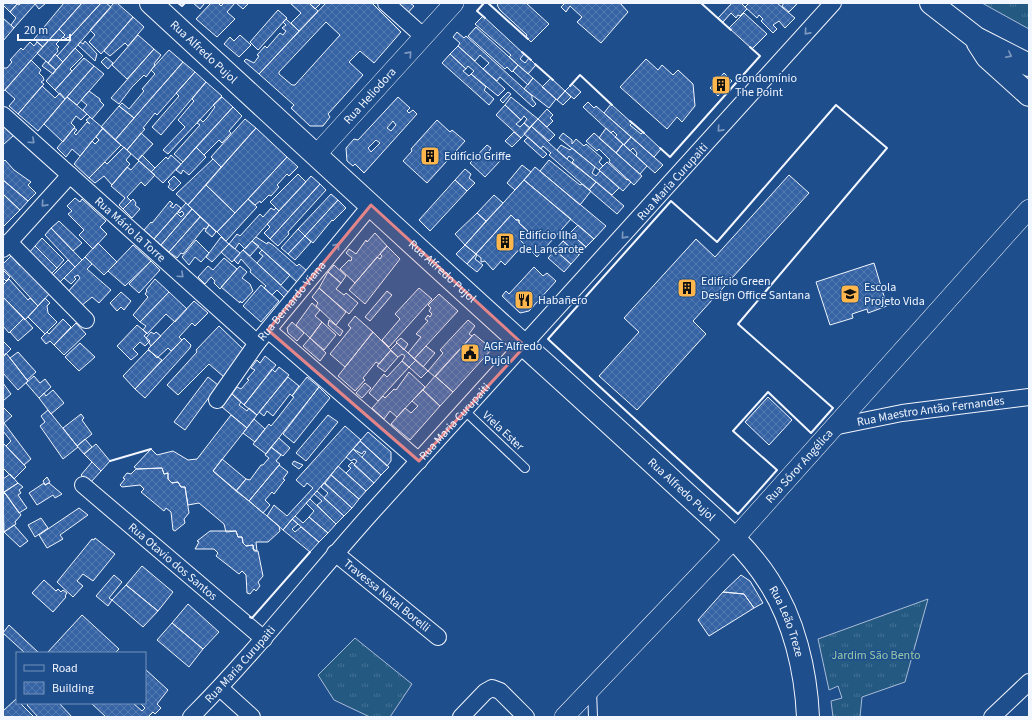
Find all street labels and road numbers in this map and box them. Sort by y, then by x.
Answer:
street label: Rua Alfredo Pujol [166,16,241,87]
street label: Rua Heliodora [340,64,400,128]
street label: Rua Maria Curupaiti [633,139,712,224]
street label: Rua Mário la Torre [91,193,170,266]
street label: Rua Alfredo Pujol [405,236,480,307]
street label: Rua Bernardo Viana [254,257,330,345]
street label: Rua Maria Curupaiti [415,379,494,464]
street label: Rua Maestro Antão Fernandes [855,392,1005,430]
street label: Viela Ester [478,407,528,455]
street label: Rua Sóror Angélica [761,425,837,507]
street label: Rua Alfredo Pujol [644,454,719,525]
street label: Rua Otavio dos Santos [125,519,221,604]
street label: Travessa Natal Borelli [340,555,434,636]
street label: Rua Leão Treze [765,582,808,659]
street label: Rua Maria Curupaiti [201,622,279,707]

